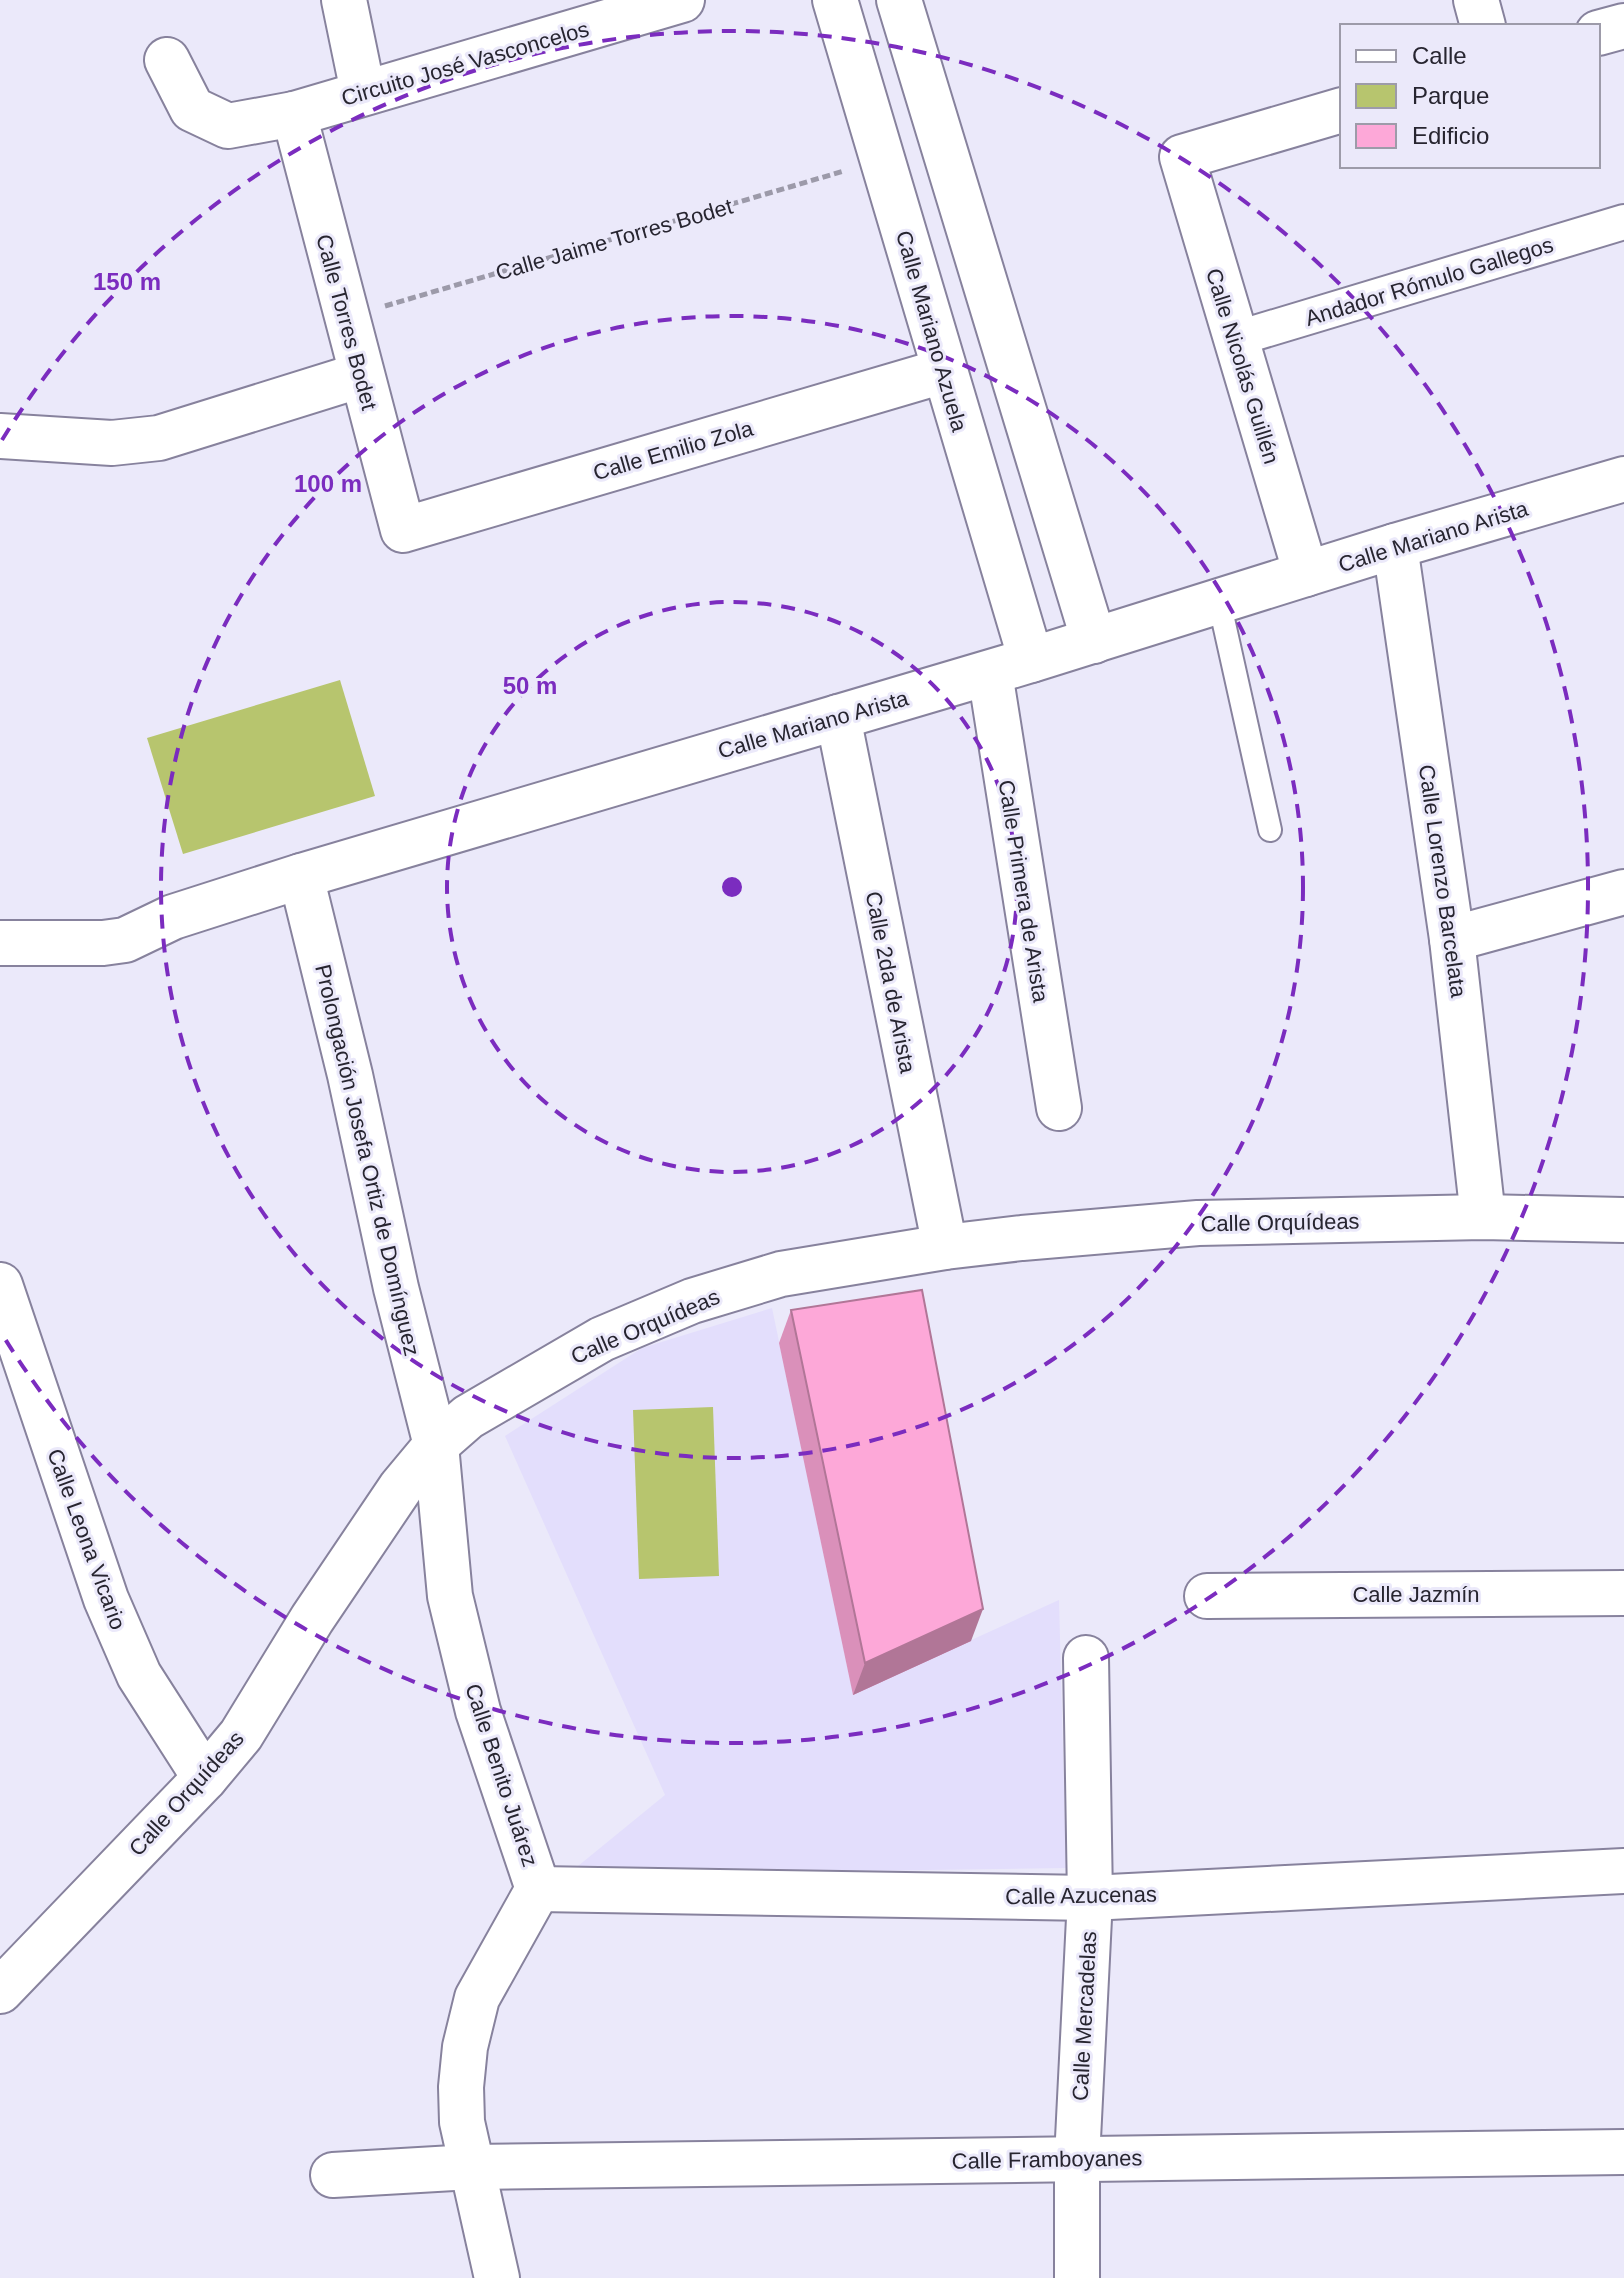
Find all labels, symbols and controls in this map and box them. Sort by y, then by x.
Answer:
street label: Circuito José Vasconcelos [338,16,592,111]
legend [1340,24,1600,168]
text: Calle [1412,42,1467,69]
text: Parque [1412,82,1489,109]
text: Edificio [1412,122,1489,149]
street label: Calle Jaime Torres Bodet [493,194,736,285]
street label: Calle Mariano Azuela [891,228,972,435]
street label: Calle Torres Bodet [311,232,382,413]
street label: Andador Rómulo Gallegos [1302,232,1556,331]
street label: Calle Nicolás Guillén [1201,265,1284,467]
text: 150 m [93,268,161,295]
street label: Calle Emilio Zola [590,416,757,485]
text: 100 m [294,470,362,497]
street label: Calle Mariano Arista [1335,496,1532,577]
text: 50 m [503,672,557,699]
street label: Calle Mariano Arista [715,685,912,764]
street label: Calle Lorenzo Barcelata [1414,763,1471,1000]
street label: Calle Primera de Arista [994,778,1054,1005]
centre of rings [718,873,746,901]
street label: Calle 2da de Arista [861,889,921,1076]
street label: Prolongación Josefa Ortiz de Domínguez [310,962,425,1358]
street label: Calle Orquídeas [1200,1209,1360,1236]
street label: Calle Orquídeas [567,1284,723,1369]
street label: Calle Leona Vicario [42,1445,131,1633]
street label: Calle Jazmín [1352,1582,1480,1607]
street label: Calle Benito Juárez [460,1681,543,1870]
street label: Calle Orquídeas [124,1726,249,1861]
street label: Calle Azucenas [1005,1882,1157,1909]
street label: Calle Mercadelas [1068,1931,1101,2102]
street label: Calle Framboyanes [951,2145,1143,2174]

